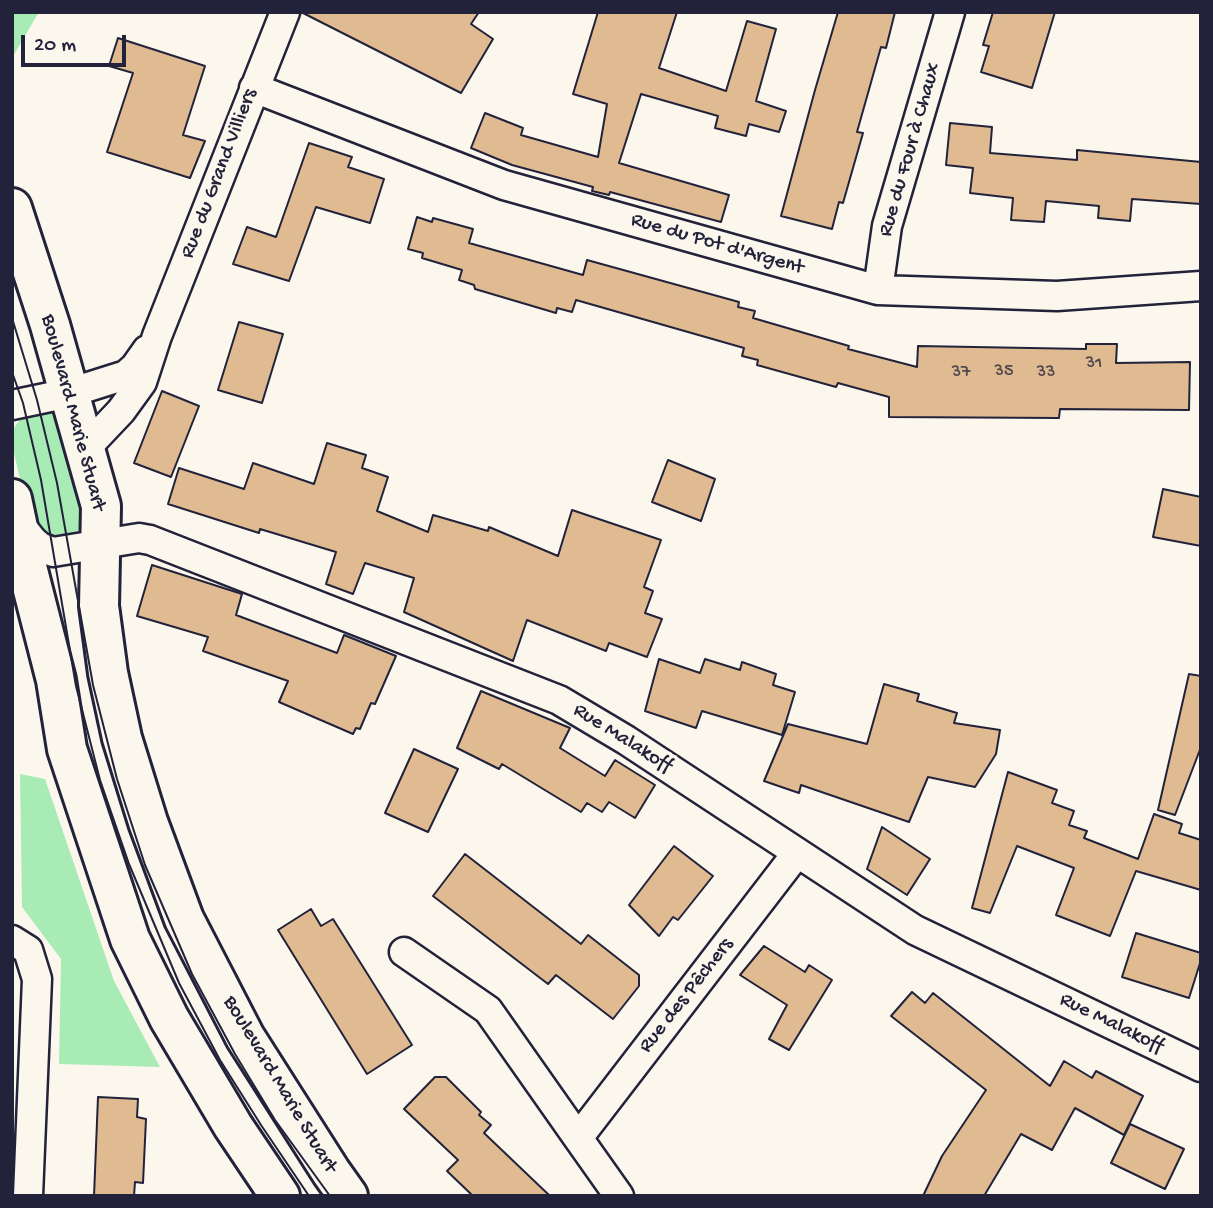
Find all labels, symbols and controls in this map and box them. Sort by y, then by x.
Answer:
scale bar [24,21,130,65]
text: 20 m [34,34,76,59]
street label: Rue du Four à Chaux [874,60,948,240]
street label: Rue du Grand Villiers [176,86,264,262]
street label: Rue du Pot d'Argent [628,208,806,282]
street label: Boulevard Marie Stuart [34,312,110,514]
house number: 31 [1086,353,1102,375]
house number: 35 [995,361,1013,383]
house number: 37 [952,362,970,384]
house number: 33 [1037,362,1055,384]
street label: Rue Malakoff [568,699,676,779]
street label: Rue des Pêchers [634,933,740,1059]
street label: Rue Malakoff [1055,988,1167,1060]
street label: Boulevard Marie Stuart [216,992,342,1178]

